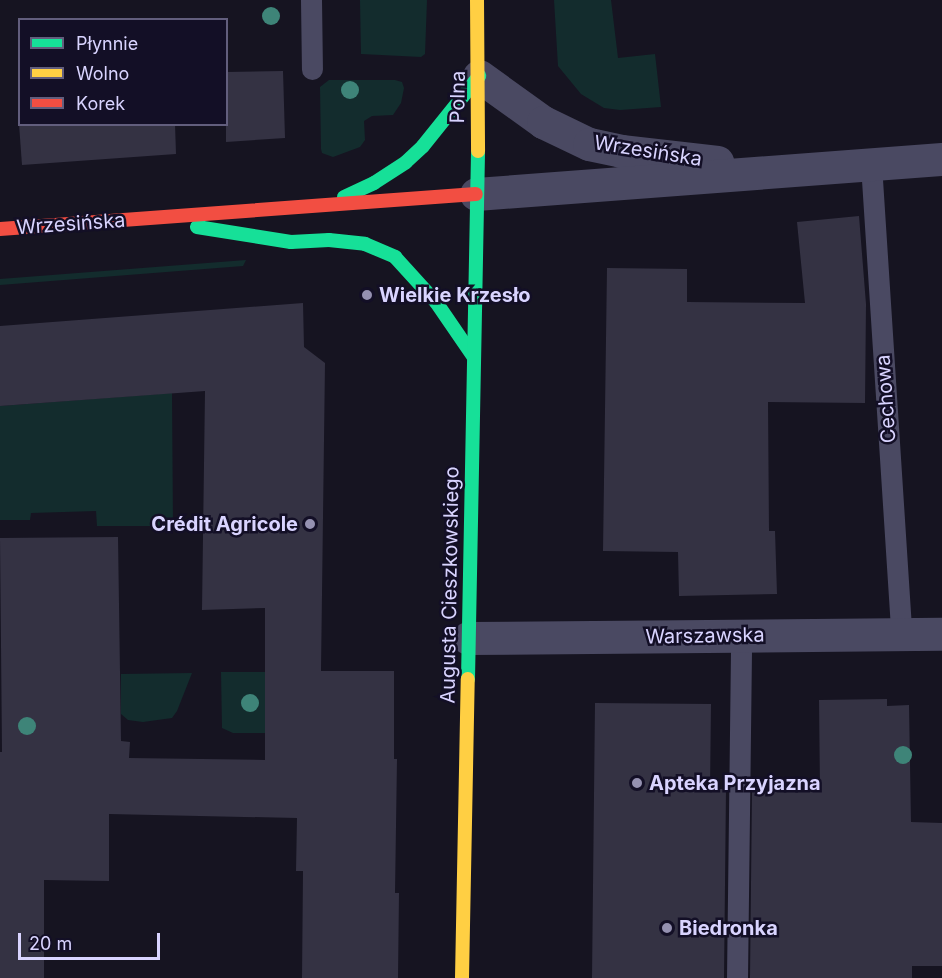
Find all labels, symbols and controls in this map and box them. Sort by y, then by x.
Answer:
legend [18,18,228,126]
text: Płynnie [76,33,138,54]
text: Wolno [76,63,129,84]
street label: Polna [446,71,470,123]
text: Korek [76,93,125,114]
street label: Wrzesińska [592,131,704,171]
street label: Wrzesińska [16,208,126,240]
place label: Wielkie Krzesło [379,283,531,307]
marker: Wielkie Krzesło [360,288,374,302]
street label: Cechowa [871,354,901,444]
street label: Augusta Cieszkowskiego [436,466,464,704]
place label: Crédit Agricole [151,512,298,536]
marker: Crédit Agricole [303,517,317,531]
street label: Warszawska [645,623,765,649]
place label: Apteka Przyjazna [649,771,821,795]
marker: Apteka Przyjazna [630,776,644,790]
place label: Biedronka [679,916,778,940]
scale bar [21,921,164,959]
marker: Biedronka [660,921,674,935]
text: 20 m [29,933,72,954]

